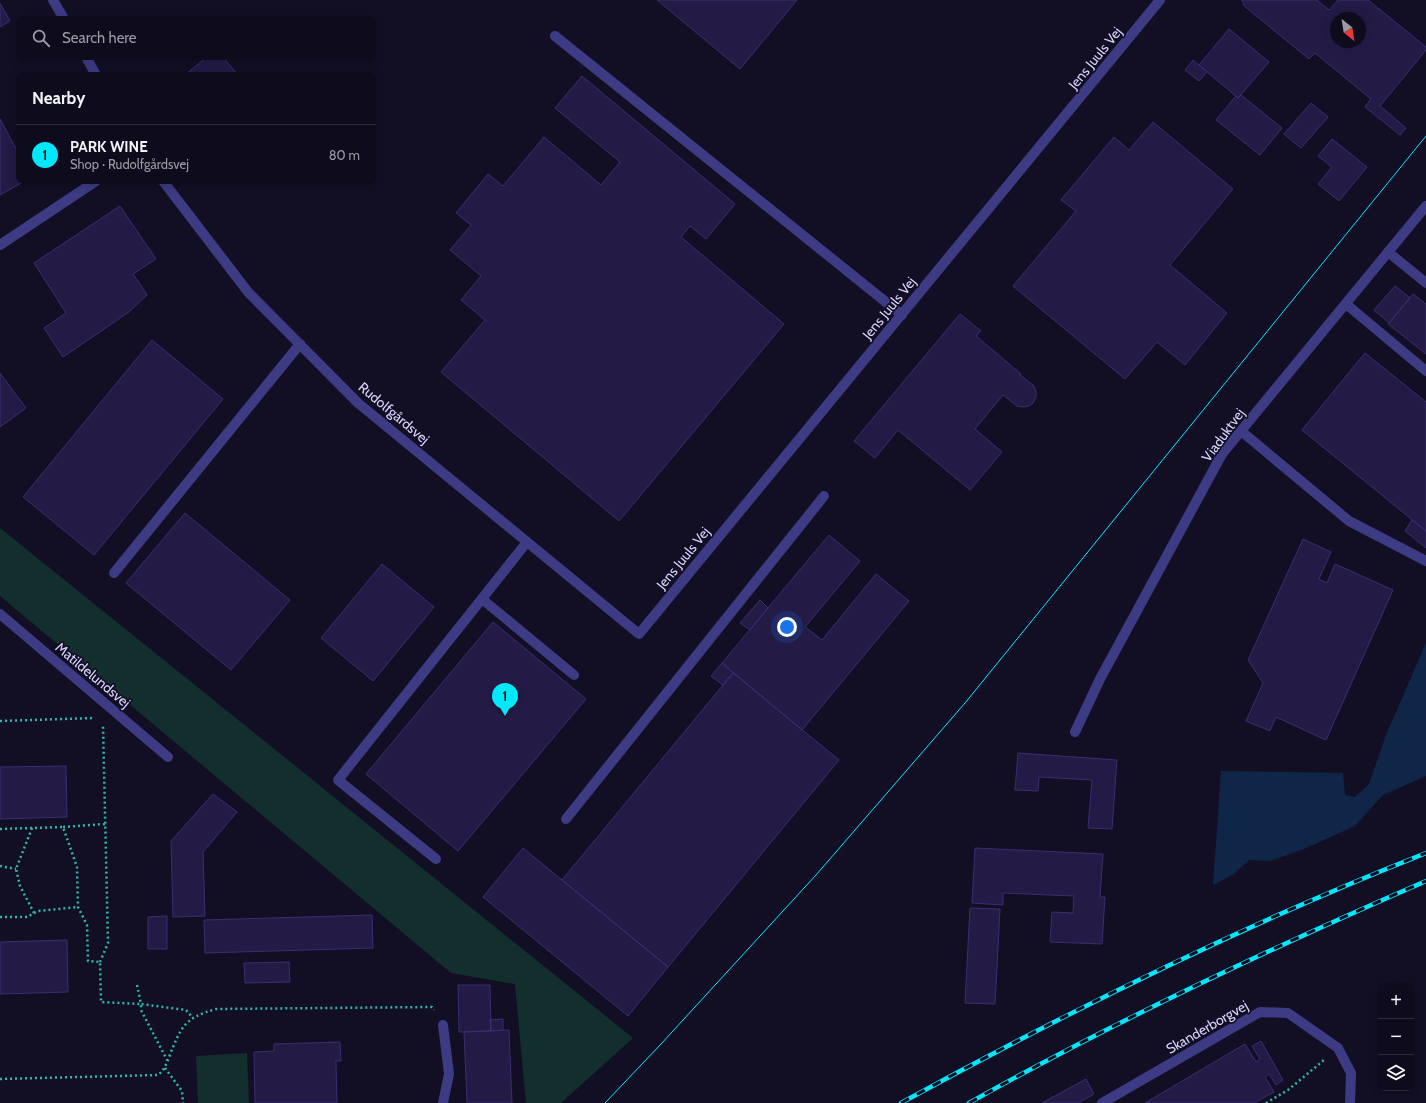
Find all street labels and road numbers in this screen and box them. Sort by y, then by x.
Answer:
street label: Jens Juuls Vej [1064,23,1126,94]
street label: Jens Juuls Vej [858,273,920,344]
street label: Rudolfgårdsvej [355,378,433,448]
street label: Viaduktvej [1198,405,1248,465]
street label: Jens Juuls Vej [652,523,714,594]
street label: Matildelundsvej [52,638,134,712]
street label: Skanderborgvej [1163,996,1251,1058]

